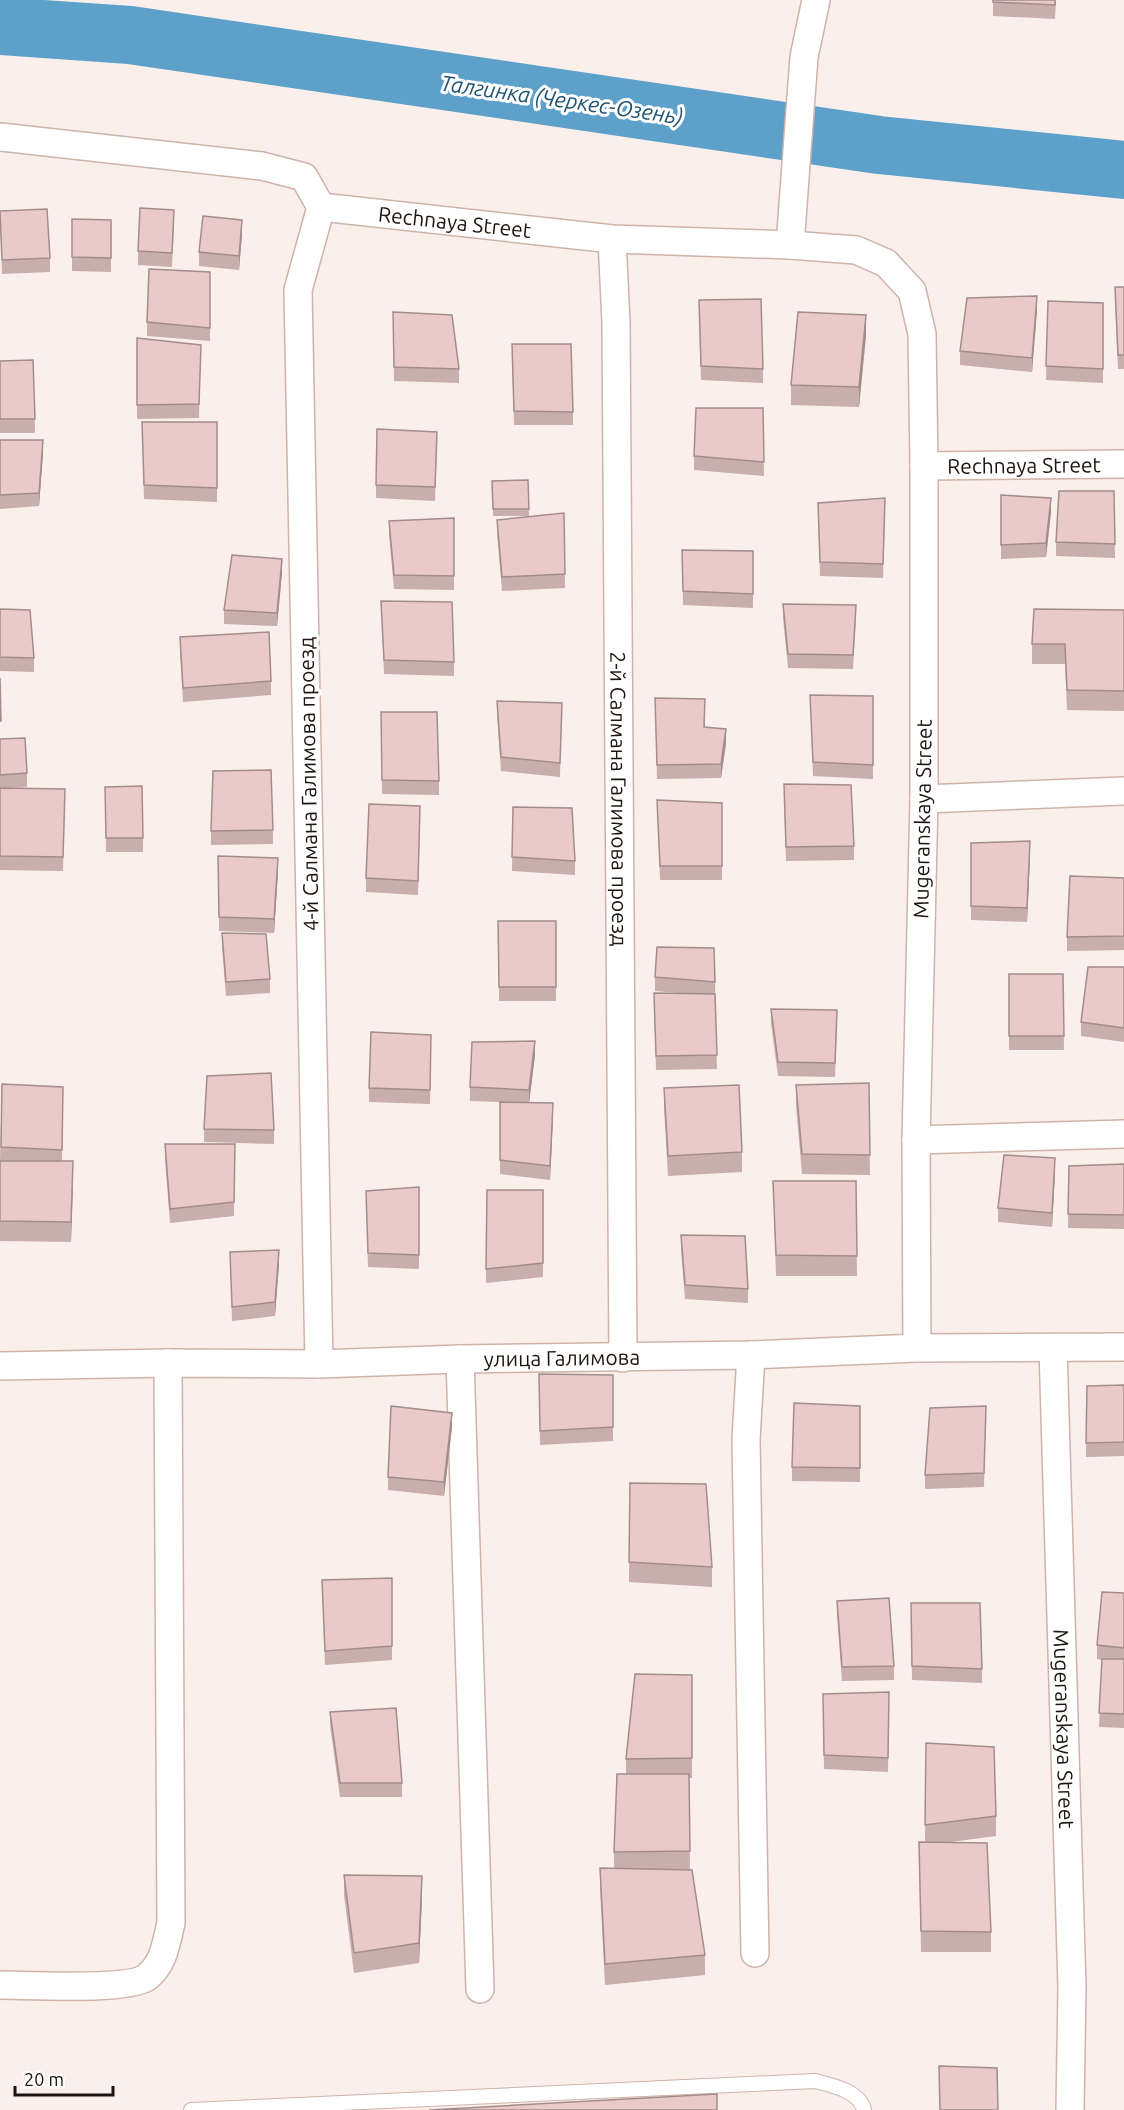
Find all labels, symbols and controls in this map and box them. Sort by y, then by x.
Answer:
water label: Талгинка (Черкес-Озень) [439,70,685,129]
street label: Rechnaya Street [377,201,532,242]
street label: Rechnaya Street [947,452,1101,478]
street label: 4-й Салмана Галимова проезд [293,637,323,931]
street label: 2-й Салмана Галимова проезд [606,651,632,946]
street label: Mugeranskaya Street [908,719,936,919]
street label: улица Галимова [483,1345,640,1371]
street label: Mugeranskaya Street [1049,1629,1079,1829]
scale bar [15,2059,112,2097]
text: 20 m [24,2069,64,2089]

